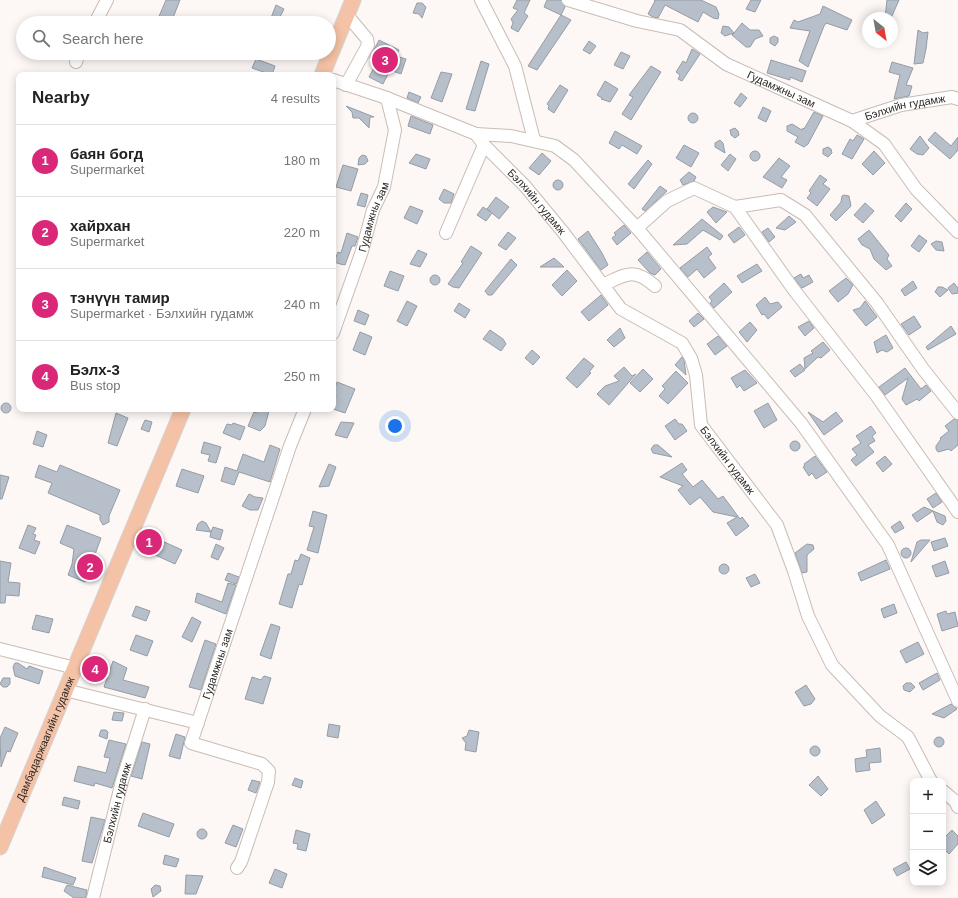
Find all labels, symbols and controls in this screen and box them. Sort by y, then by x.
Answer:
north arrow [862,12,898,48]
search box [16,16,336,60]
icon: search [30,27,52,49]
text: Search here [62,30,144,47]
pin: 3 [372,45,398,75]
street label: Гудамжны зам [745,68,817,110]
text: Nearby [32,88,90,107]
text: 4 results [271,91,320,106]
street label: Бэлхийн гудамж [863,92,947,122]
text: баян богд [70,145,143,162]
text: 1 [41,153,49,168]
text: 180 m [284,153,320,168]
text: Supermarket [70,162,144,177]
street label: Бэлхийн гудамж [505,166,569,237]
street label: Гудамжны зам [356,181,391,253]
text: хайрхан [70,217,131,234]
text: 2 [41,225,49,240]
text: 220 m [284,225,320,240]
text: Supermarket [70,234,144,249]
text: тэнүүн тамир [70,289,170,306]
text: 3 [41,297,49,312]
text: 240 m [284,297,320,312]
text: Supermarket · Бэлхийн гудамж [70,306,254,321]
text: Бэлх-3 [70,361,120,378]
text: 4 [41,369,49,384]
text: 250 m [284,369,320,384]
text: Bus stop [70,378,121,393]
your location [385,416,405,436]
street label: Бэлхийн гудамж [698,424,758,497]
pin: 1 [136,527,162,557]
pin: 2 [77,552,103,582]
street label: Гудамжны зам [200,627,235,701]
pin: 4 [82,654,108,684]
street label: Дамбадаржаагийн гудамж [14,675,77,803]
street label: Бэлхийн гудамж [101,761,134,844]
map controls [910,778,946,886]
button: + [910,778,946,814]
button: − [910,814,946,850]
button: layers [910,850,946,886]

